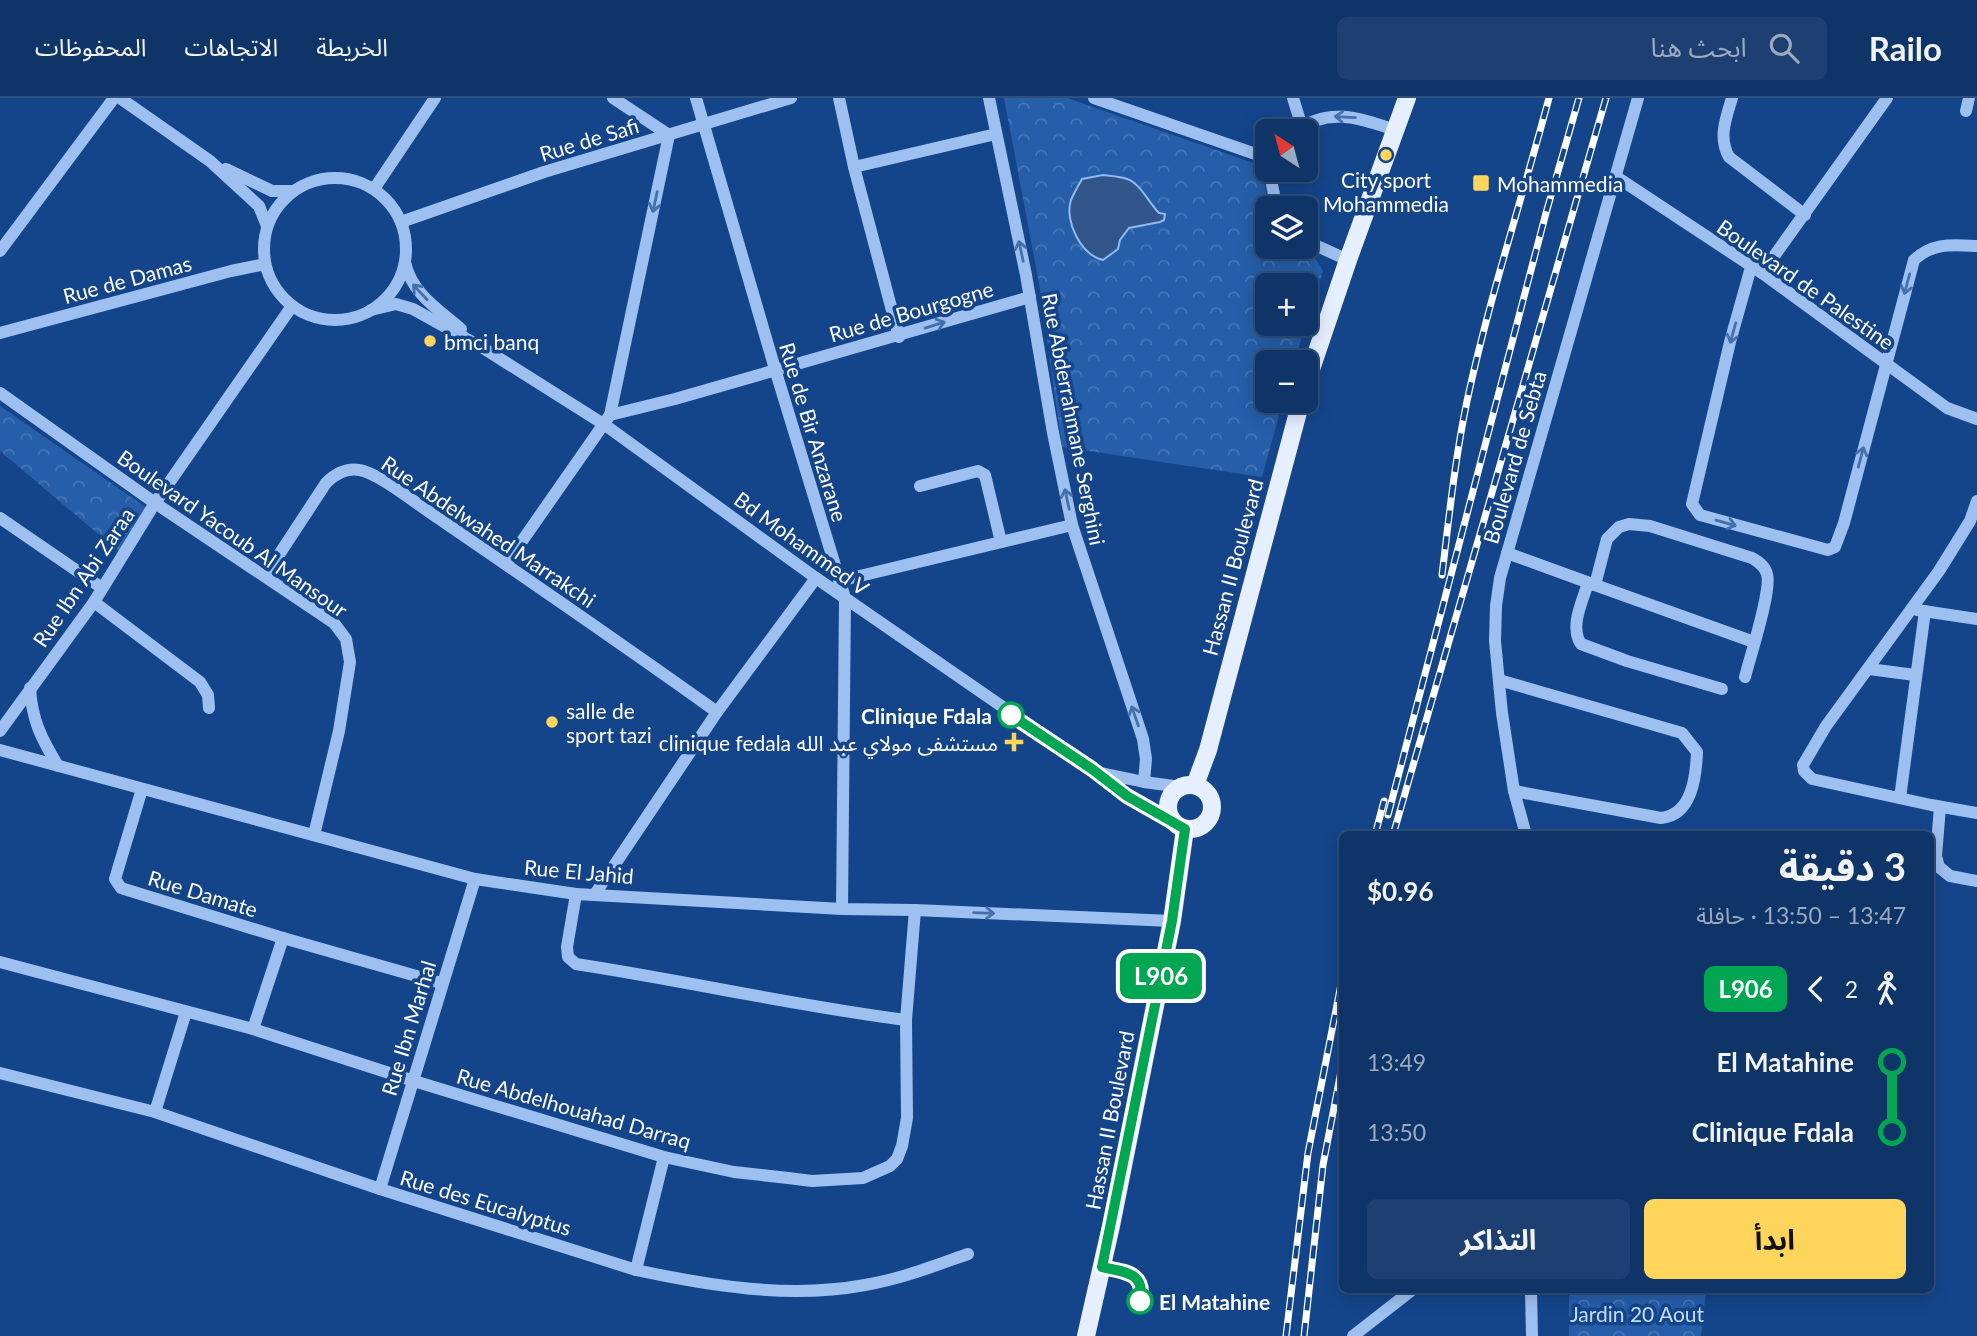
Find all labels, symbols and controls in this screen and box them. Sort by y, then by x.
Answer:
search box [1337,17,1827,80]
text: Railo [1869,28,1942,68]
icon: search [1765,29,1803,67]
text: ابحث هنا [1651,31,1747,63]
text: المحفوظات [35,32,146,61]
text: الاتجاهات [184,32,278,61]
text: الخريطة [316,32,388,61]
one-way arrow [1334,110,1357,123]
street label: Rue de Safi [536,112,642,166]
north arrow [1255,119,1318,182]
map controls [1255,119,1318,413]
marker: City sport Mohammedia [1378,147,1394,163]
place label: City sport Mohammedia [1323,167,1449,216]
place label: Mohammedia [1497,171,1623,196]
marker: Mohammedia [1471,173,1491,193]
one-way arrow [647,190,661,213]
button: layers [1255,196,1318,259]
street label: Boulevard de Palestine [1713,214,1899,354]
one-way arrow [1014,240,1028,263]
street label: Rue de Damas [60,250,194,308]
one-way arrow [1900,272,1913,295]
button: + [1255,273,1318,336]
street label: Rue de Bourgogne [826,276,996,346]
one-way arrow [412,283,428,301]
street label: Rue Abderrahmane Serghini [1037,291,1111,547]
one-way arrow [924,318,946,331]
one-way arrow [1725,321,1738,343]
place label: bmci banq [444,329,539,354]
marker: bmci banq [422,333,438,349]
street label: Rue de Bir Anzarane [775,339,853,525]
button: − [1255,350,1318,413]
street label: Boulevard de Sebta [1477,368,1551,546]
street label: Boulevard Yacoub Al Mansour [113,444,353,622]
one-way arrow [1856,447,1869,469]
street label: Rue Abdelwahed Marrakchi [377,450,601,612]
street label: Hassan II Boulevard [1196,476,1268,658]
street label: Bd Mohammed V [730,486,875,601]
one-way arrow [1059,488,1073,511]
street label: Rue Ibn Abi Zaraa [27,503,139,651]
one-way arrow [1715,517,1737,530]
place label: salle de sport tazi [566,698,652,747]
marker: Clinique Fdala [998,702,1024,728]
place label: Clinique Fdala [861,703,992,728]
one-way arrow [1128,705,1141,727]
marker: salle de sport tazi [544,714,560,730]
place label: clinique fedala مستشفى مولاي عبد الله [659,730,998,759]
marker: clinique fedala مستشفى مولاي عبد الله [1004,732,1024,752]
text: 3 دقيقة [1779,843,1906,889]
street label: Rue El Jahid [523,854,635,888]
street label: Rue Damate [145,865,261,921]
text: $0.96 [1367,875,1434,907]
text: 13:47 – 13:50 · حافلة [1696,901,1906,929]
one-way arrow [972,906,995,919]
line badge: L906 [1112,953,1210,999]
street label: Rue Ibn Marhal [376,957,440,1099]
text: L906 [1134,961,1188,990]
icon: back [1797,970,1835,1008]
icon: walk [1868,970,1906,1008]
text: L906 [1718,974,1773,1003]
text: 2 [1845,975,1858,1003]
street label: Hassan II Boulevard [1079,1028,1139,1212]
text: El Matahine [1716,1046,1854,1078]
text: 13:49 [1367,1048,1426,1076]
street label: Rue Abdelhouahad Darraq [454,1063,694,1153]
text: Clinique Fdala [1692,1116,1854,1148]
text: 13:50 [1367,1118,1426,1146]
street label: Rue des Eucalyptus [397,1164,575,1240]
button: التذاكر [1367,1199,1630,1279]
button: ابدأ [1644,1199,1906,1279]
marker: El Matahine [1127,1288,1153,1314]
place label: El Matahine [1159,1289,1270,1314]
park label: Jardin 20 Aout [1570,1301,1705,1326]

